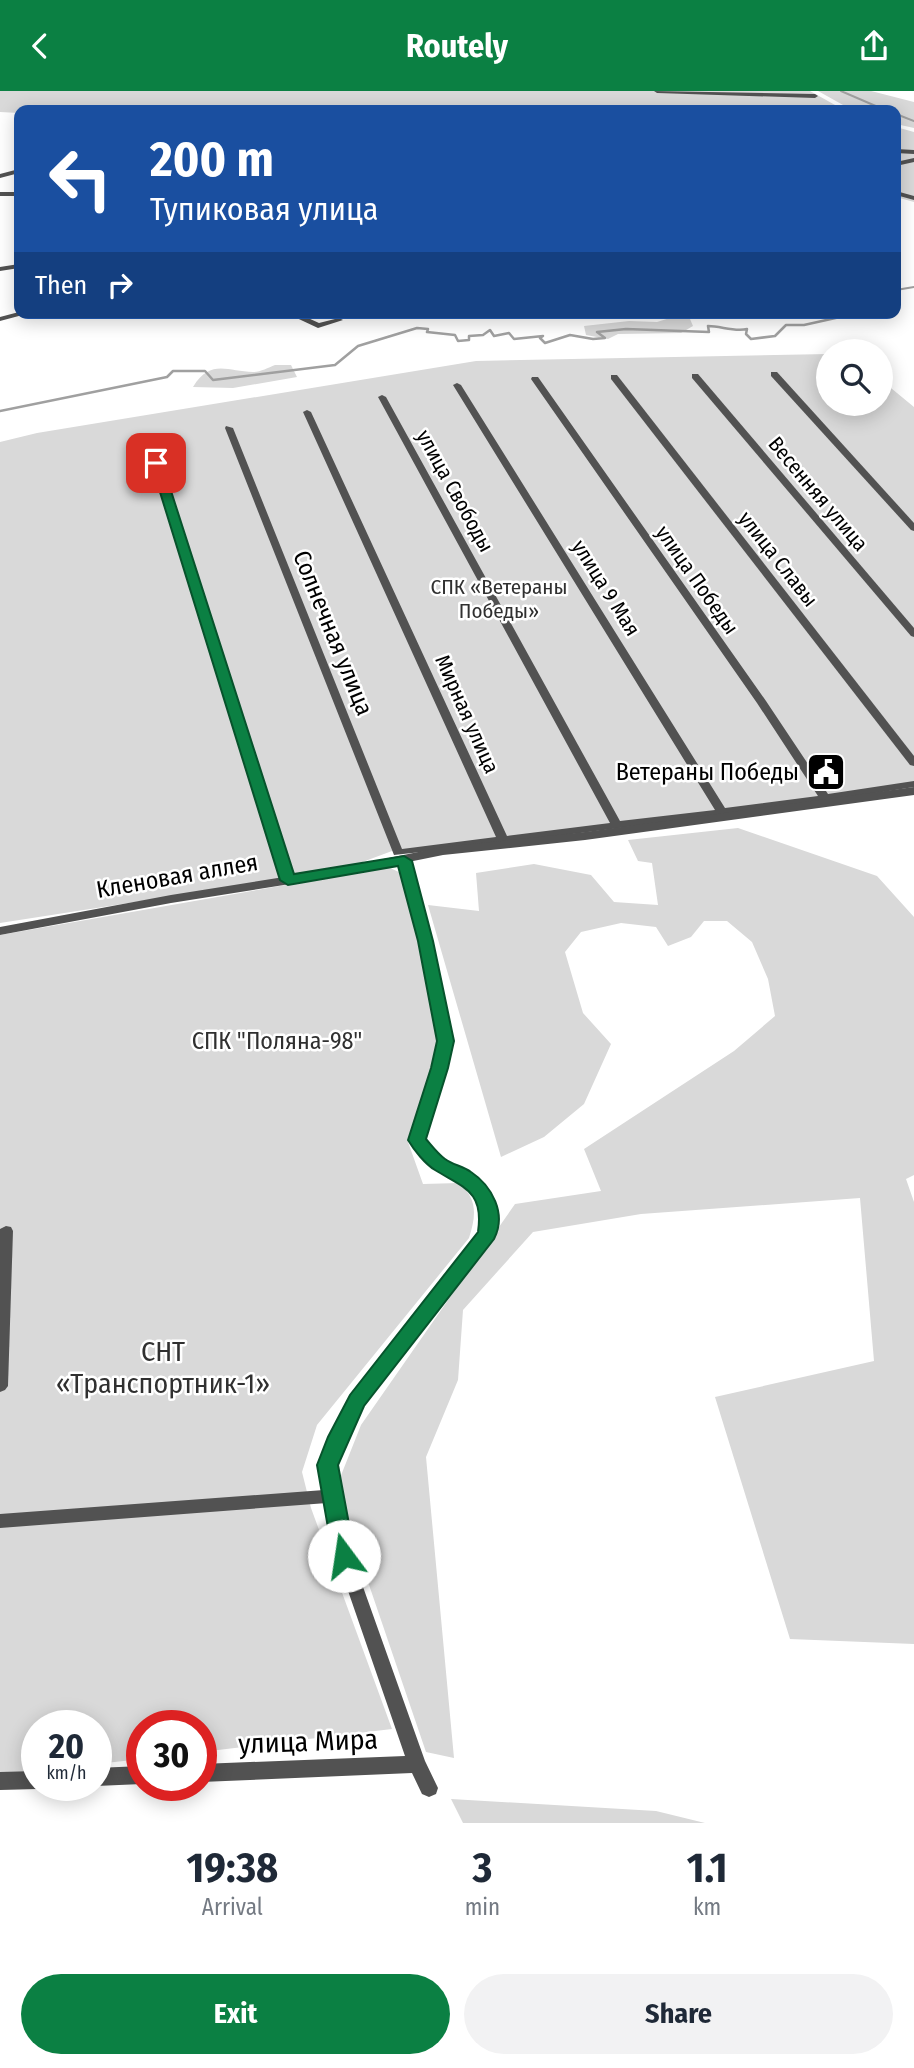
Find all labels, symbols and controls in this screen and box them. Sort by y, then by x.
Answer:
icon: back [21,27,59,65]
text: Routely [406,27,508,65]
icon: share [855,27,893,65]
text: 200 m [150,130,274,189]
icon: left [35,133,126,224]
text: Тупиковая улица [150,190,379,228]
icon: right [101,266,139,304]
text: Then [35,270,87,301]
map controls [816,339,893,416]
button: search [816,339,893,416]
street label: улица Свободы [411,425,499,557]
street label: Весенняя улица [763,431,873,557]
pin [126,433,186,493]
icon: arrive [137,444,175,482]
street label: улица Славы [733,506,823,612]
street label: улица Победы [650,521,744,639]
street label: улица 9 Мая [566,535,646,641]
street label: Солнечная улица [287,547,379,719]
park label: СПК «Ветераны Победы» [431,574,567,624]
street label: Мирная улица [429,651,505,777]
public building icon: Ветераны Победы [805,751,847,793]
place label: Ветераны Победы [616,758,799,786]
street label: Кленовая аллея [94,848,260,904]
park label: СПК "Поляна-98" [192,1027,362,1055]
park label: СНТ «Транспортник-1» [56,1335,270,1400]
position arrow [307,1519,381,1593]
speed limit sign: 30 [126,1710,217,1801]
street label: улица Мира [237,1723,379,1760]
text: 20 [49,1725,84,1767]
text: km/h [46,1762,87,1784]
text: 19:38 [186,1843,278,1893]
text: 3 [472,1843,492,1893]
text: 1.1 [687,1843,728,1893]
text: Arrival [202,1893,263,1921]
text: min [465,1893,500,1921]
text: km [693,1893,721,1921]
button: Exit [21,1974,450,2054]
button: Share [464,1974,893,2054]

